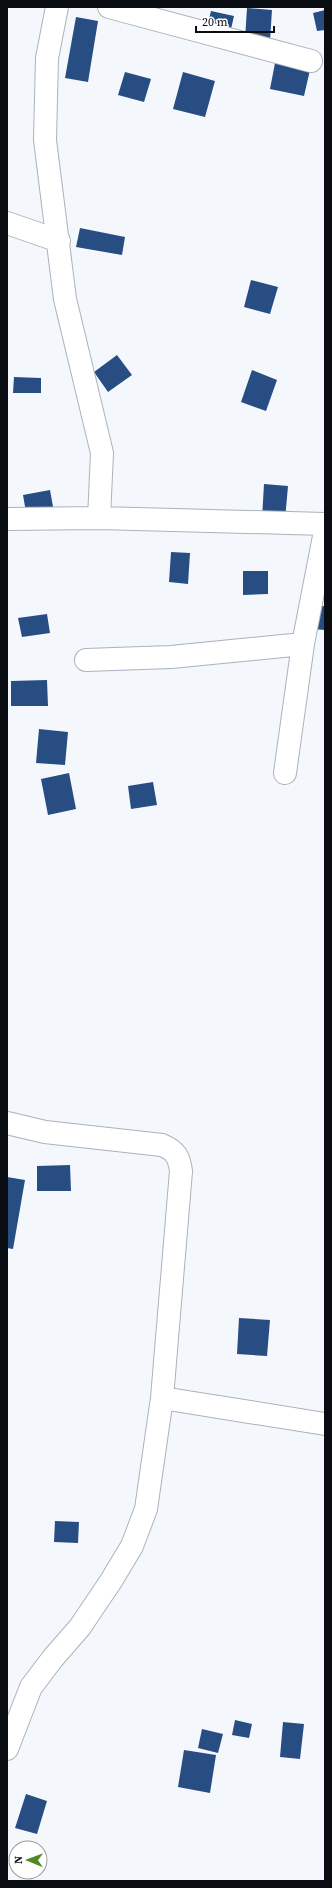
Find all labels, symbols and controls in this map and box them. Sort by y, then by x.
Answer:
scale bar [196,8,274,34]
text: 20 m [202,14,228,30]
north arrow [8,1840,48,1880]
text: N [11,1856,26,1864]

